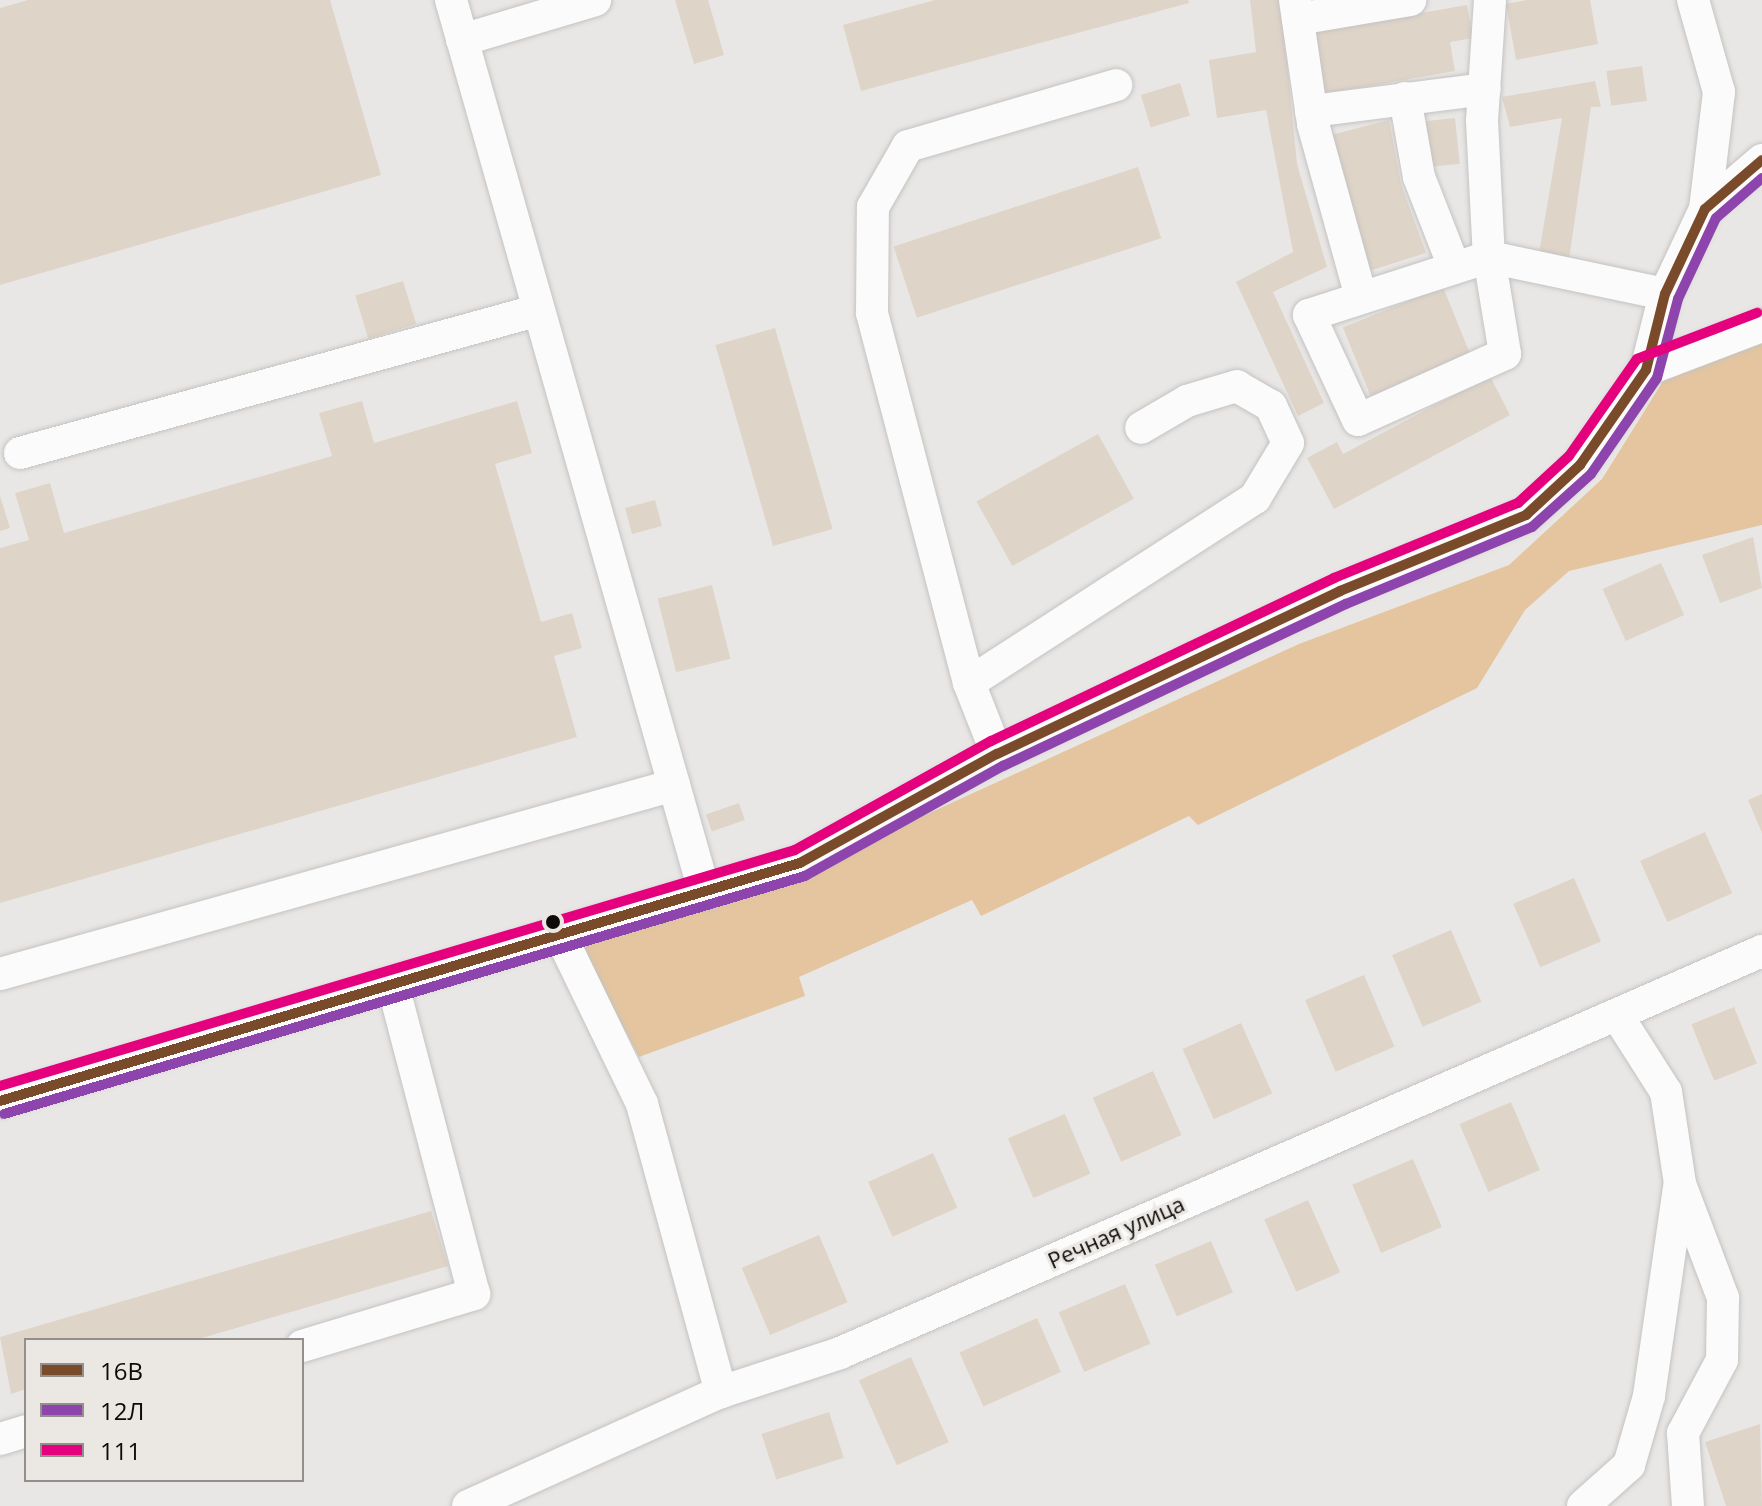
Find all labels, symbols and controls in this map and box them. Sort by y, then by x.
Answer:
unlabelled marker [545,914,561,930]
street label: Речная улица [1044,1190,1188,1274]
legend [24,1338,304,1482]
text: 16В [100,1354,143,1387]
text: 12Л [100,1394,144,1427]
text: 111 [100,1434,141,1467]

